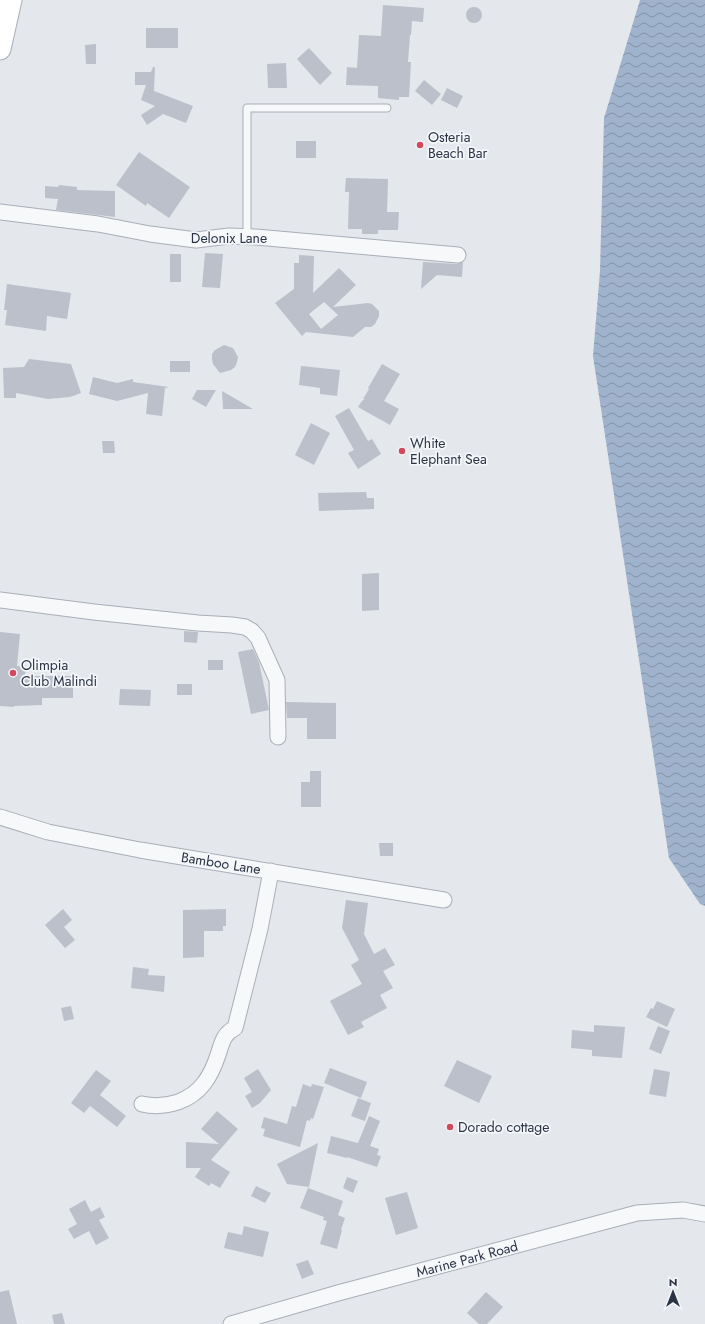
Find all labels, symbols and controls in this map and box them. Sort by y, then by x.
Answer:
place label: Osteria Beach Bar [428,127,488,163]
marker: Osteria Beach Bar [415,140,425,150]
street label: Delonix Lane [191,228,267,248]
place label: White Elephant Sea [410,433,487,469]
marker: White Elephant Sea [397,446,407,456]
place label: Olimpia Club Malindi [21,655,97,691]
marker: Olimpia Club Malindi [8,668,18,678]
street label: Bamboo Lane [180,847,262,879]
place label: Dorado cottage [458,1117,550,1137]
marker: Dorado cottage [445,1122,455,1132]
street label: Marine Park Road [414,1236,520,1282]
north arrow [653,1272,693,1312]
text: N [669,1274,677,1290]

